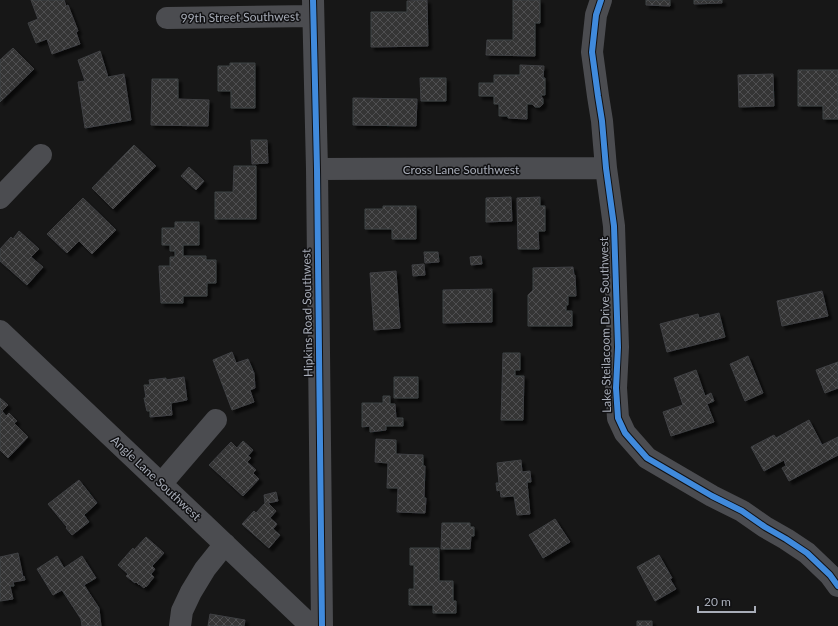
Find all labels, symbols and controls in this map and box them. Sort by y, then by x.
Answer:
street label: 99th Street Southwest [180,8,300,26]
street label: Cross Lane Southwest [403,162,520,177]
street label: Lake Steilacoom Drive Southwest [596,236,614,413]
street label: Hipkins Road Southwest [298,248,316,377]
street label: Angle Lane Southwest [108,432,205,524]
scale bar [698,588,755,614]
text: 20 m [704,594,731,609]

